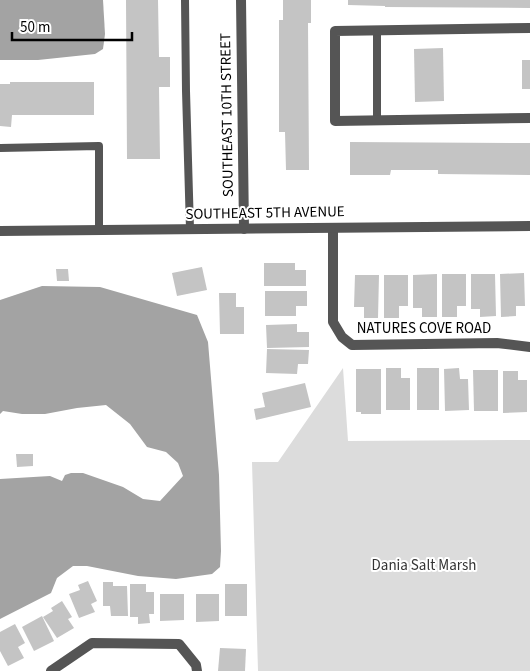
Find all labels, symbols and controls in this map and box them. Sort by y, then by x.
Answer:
scale bar [12,10,132,42]
text: 50 m [20,17,50,38]
street label: SOUTHEAST 10TH STREET [215,33,239,197]
street label: SOUTHEAST 5TH AVENUE [185,201,345,225]
street label: NATURES COVE ROAD [357,318,491,339]
park label: Dania Salt Marsh [372,555,476,576]

